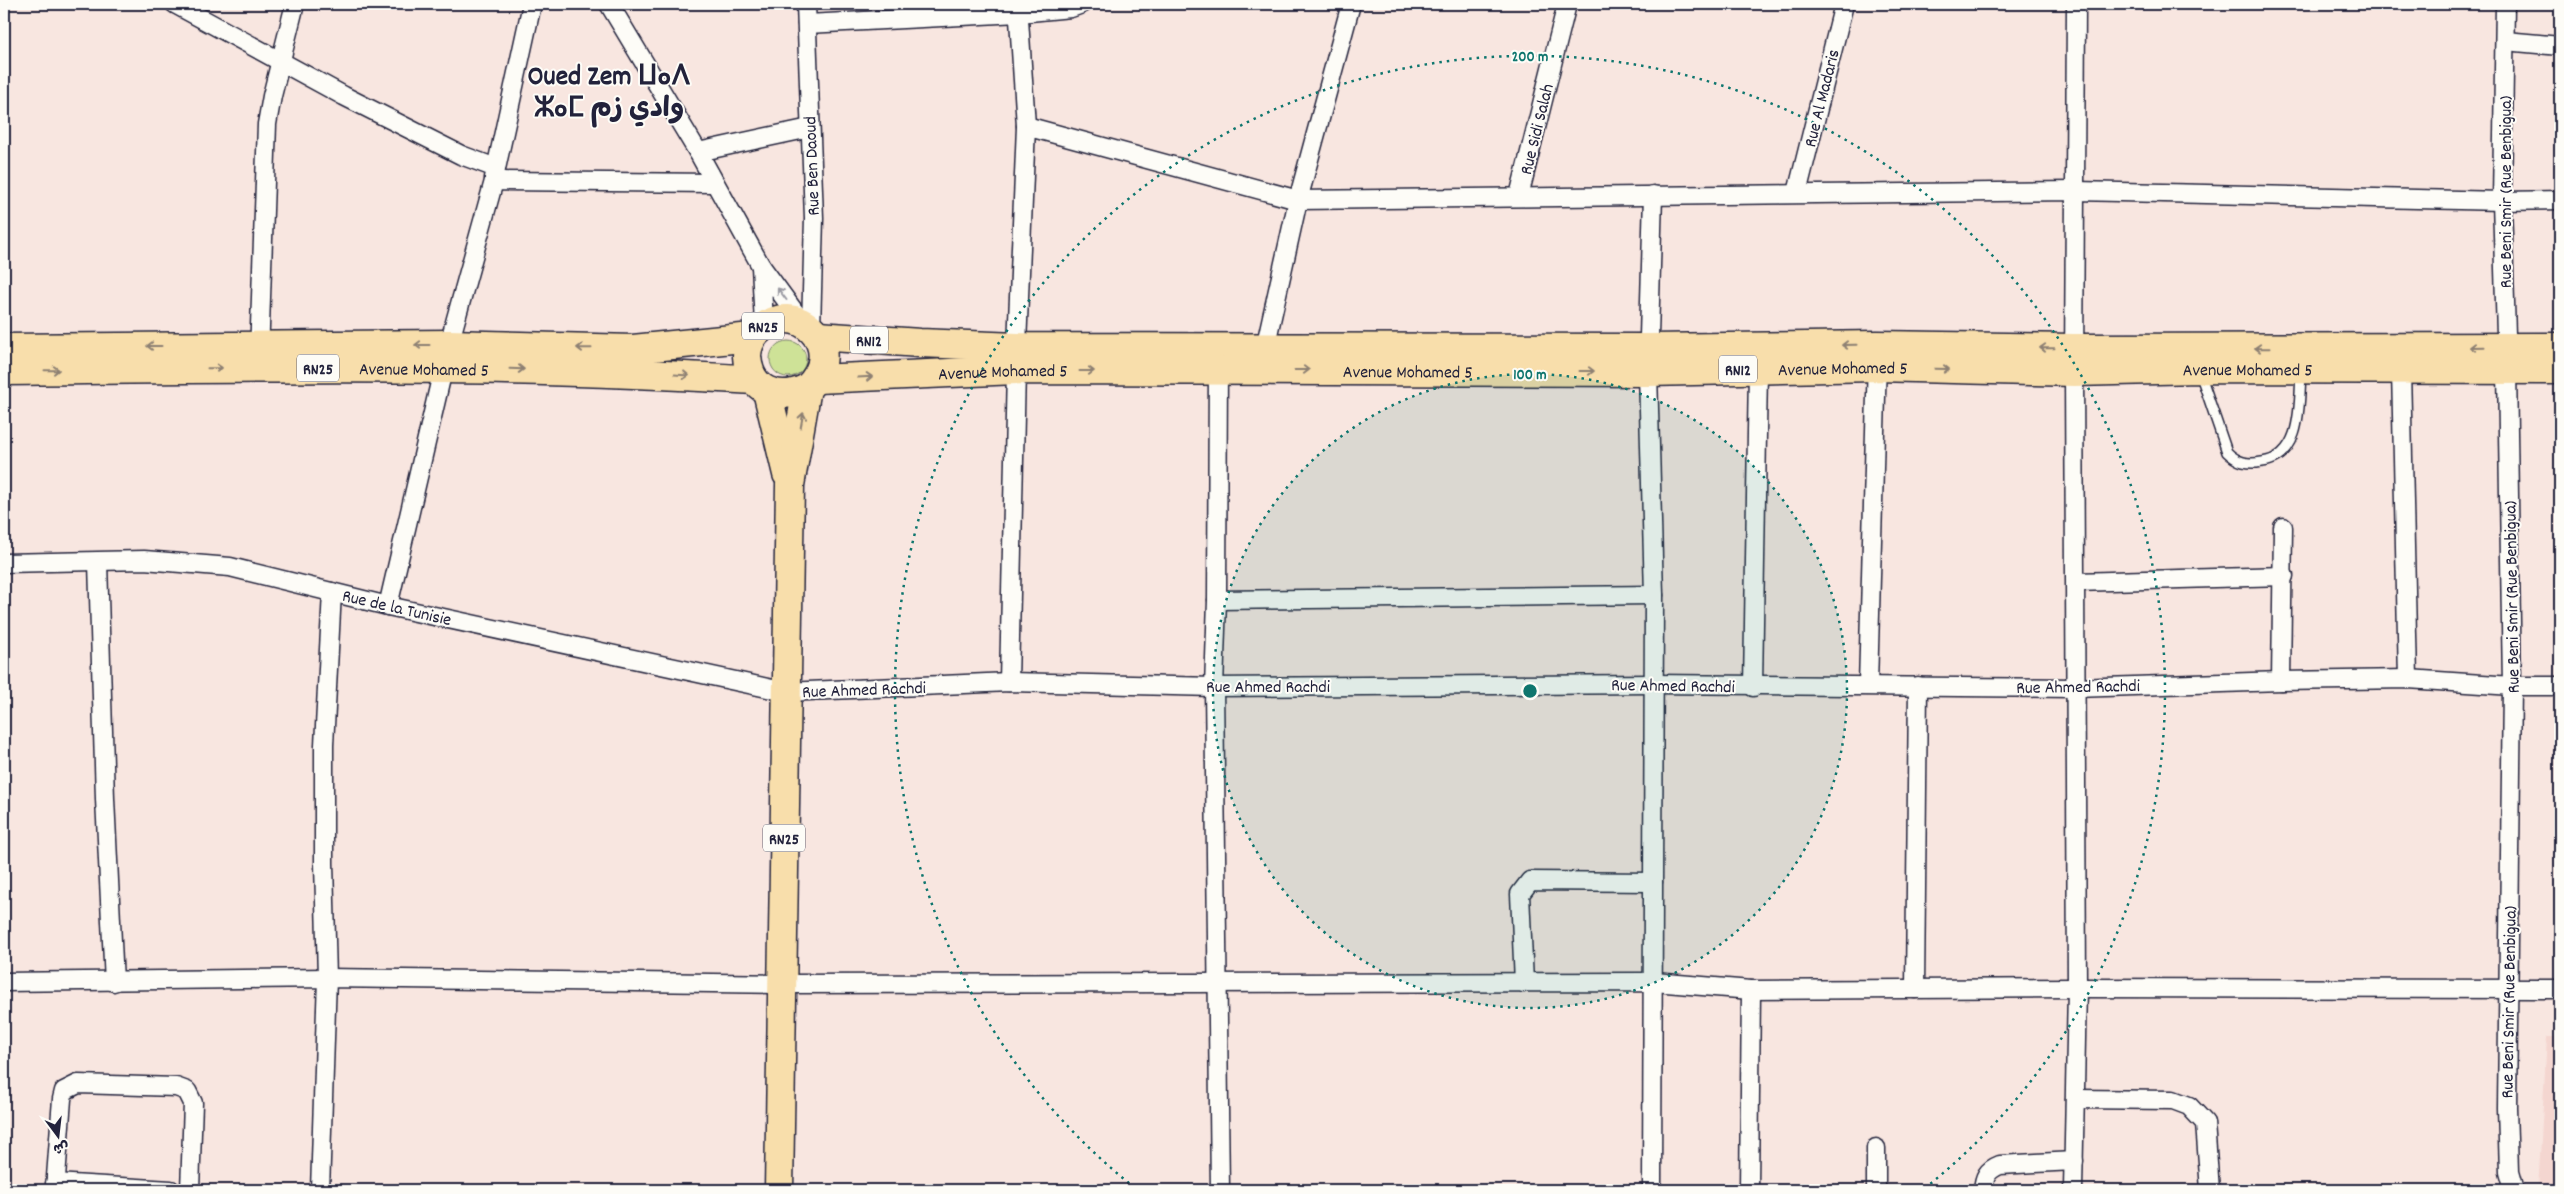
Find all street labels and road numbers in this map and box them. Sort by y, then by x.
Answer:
street label: Rue Al Madaris [1799,47,1848,150]
street label: Rue Sidi Salah [1515,81,1562,178]
street label: Rue Beni Smir (Rue Benbigua) [2495,96,2520,288]
street label: Rue Ben Daoud [799,116,828,216]
road number: RN25 [742,312,784,340]
road number: RN12 [850,326,888,354]
road number: RN25 [297,354,339,382]
road number: RN12 [1719,356,1757,382]
street label: Avenue Mohamed 5 [1778,357,1908,384]
street label: Avenue Mohamed 5 [359,358,489,385]
street label: Avenue Mohamed 5 [2182,359,2313,384]
street label: Avenue Mohamed 5 [937,360,1068,389]
street label: Avenue Mohamed 5 [1343,361,1473,386]
street label: Rue Beni Smir (Rue Benbigua) [2499,500,2528,693]
street label: Rue de la Tunisie [339,585,454,634]
street label: Rue Ahmed Rachdi [1611,674,1735,701]
street label: Rue Ahmed Rachdi [2016,675,2140,702]
street label: Rue Ahmed Rachdi [1206,676,1330,701]
street label: Rue Ahmed Rachdi [802,677,926,706]
road number: RN25 [763,824,805,851]
street label: Rue Beni Smir (Rue Benbigua) [2496,906,2525,1099]

